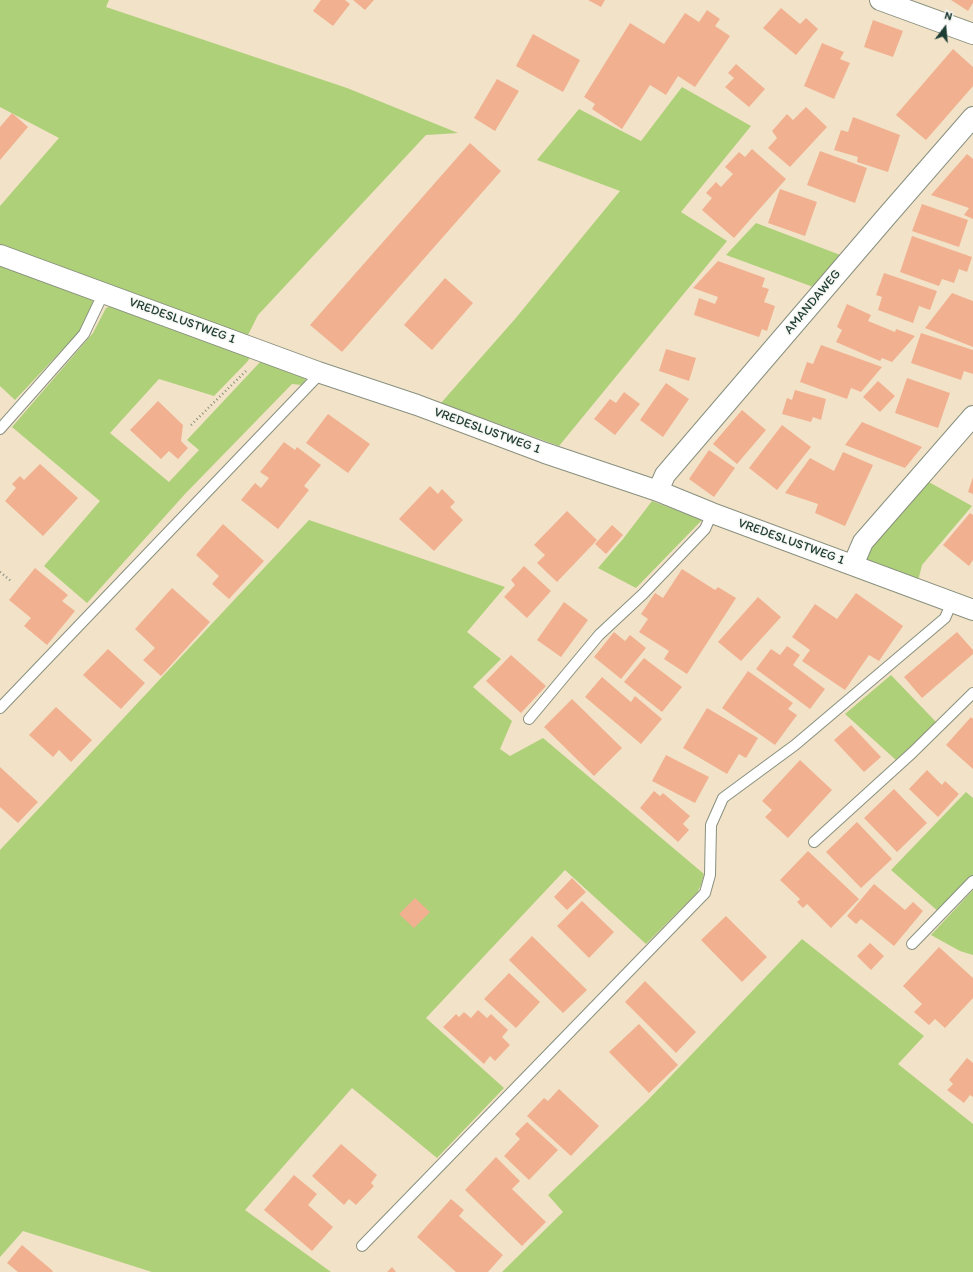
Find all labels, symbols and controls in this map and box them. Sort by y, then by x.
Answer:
north arrow [925,8,965,48]
text: N [943,9,954,23]
street label: AMANDAWEG [781,266,845,338]
street label: VREDESLUSTWEG 1 [127,295,237,347]
street label: VREDESLUSTWEG 1 [432,405,542,457]
street label: VREDESLUSTWEG 1 [736,516,846,568]

